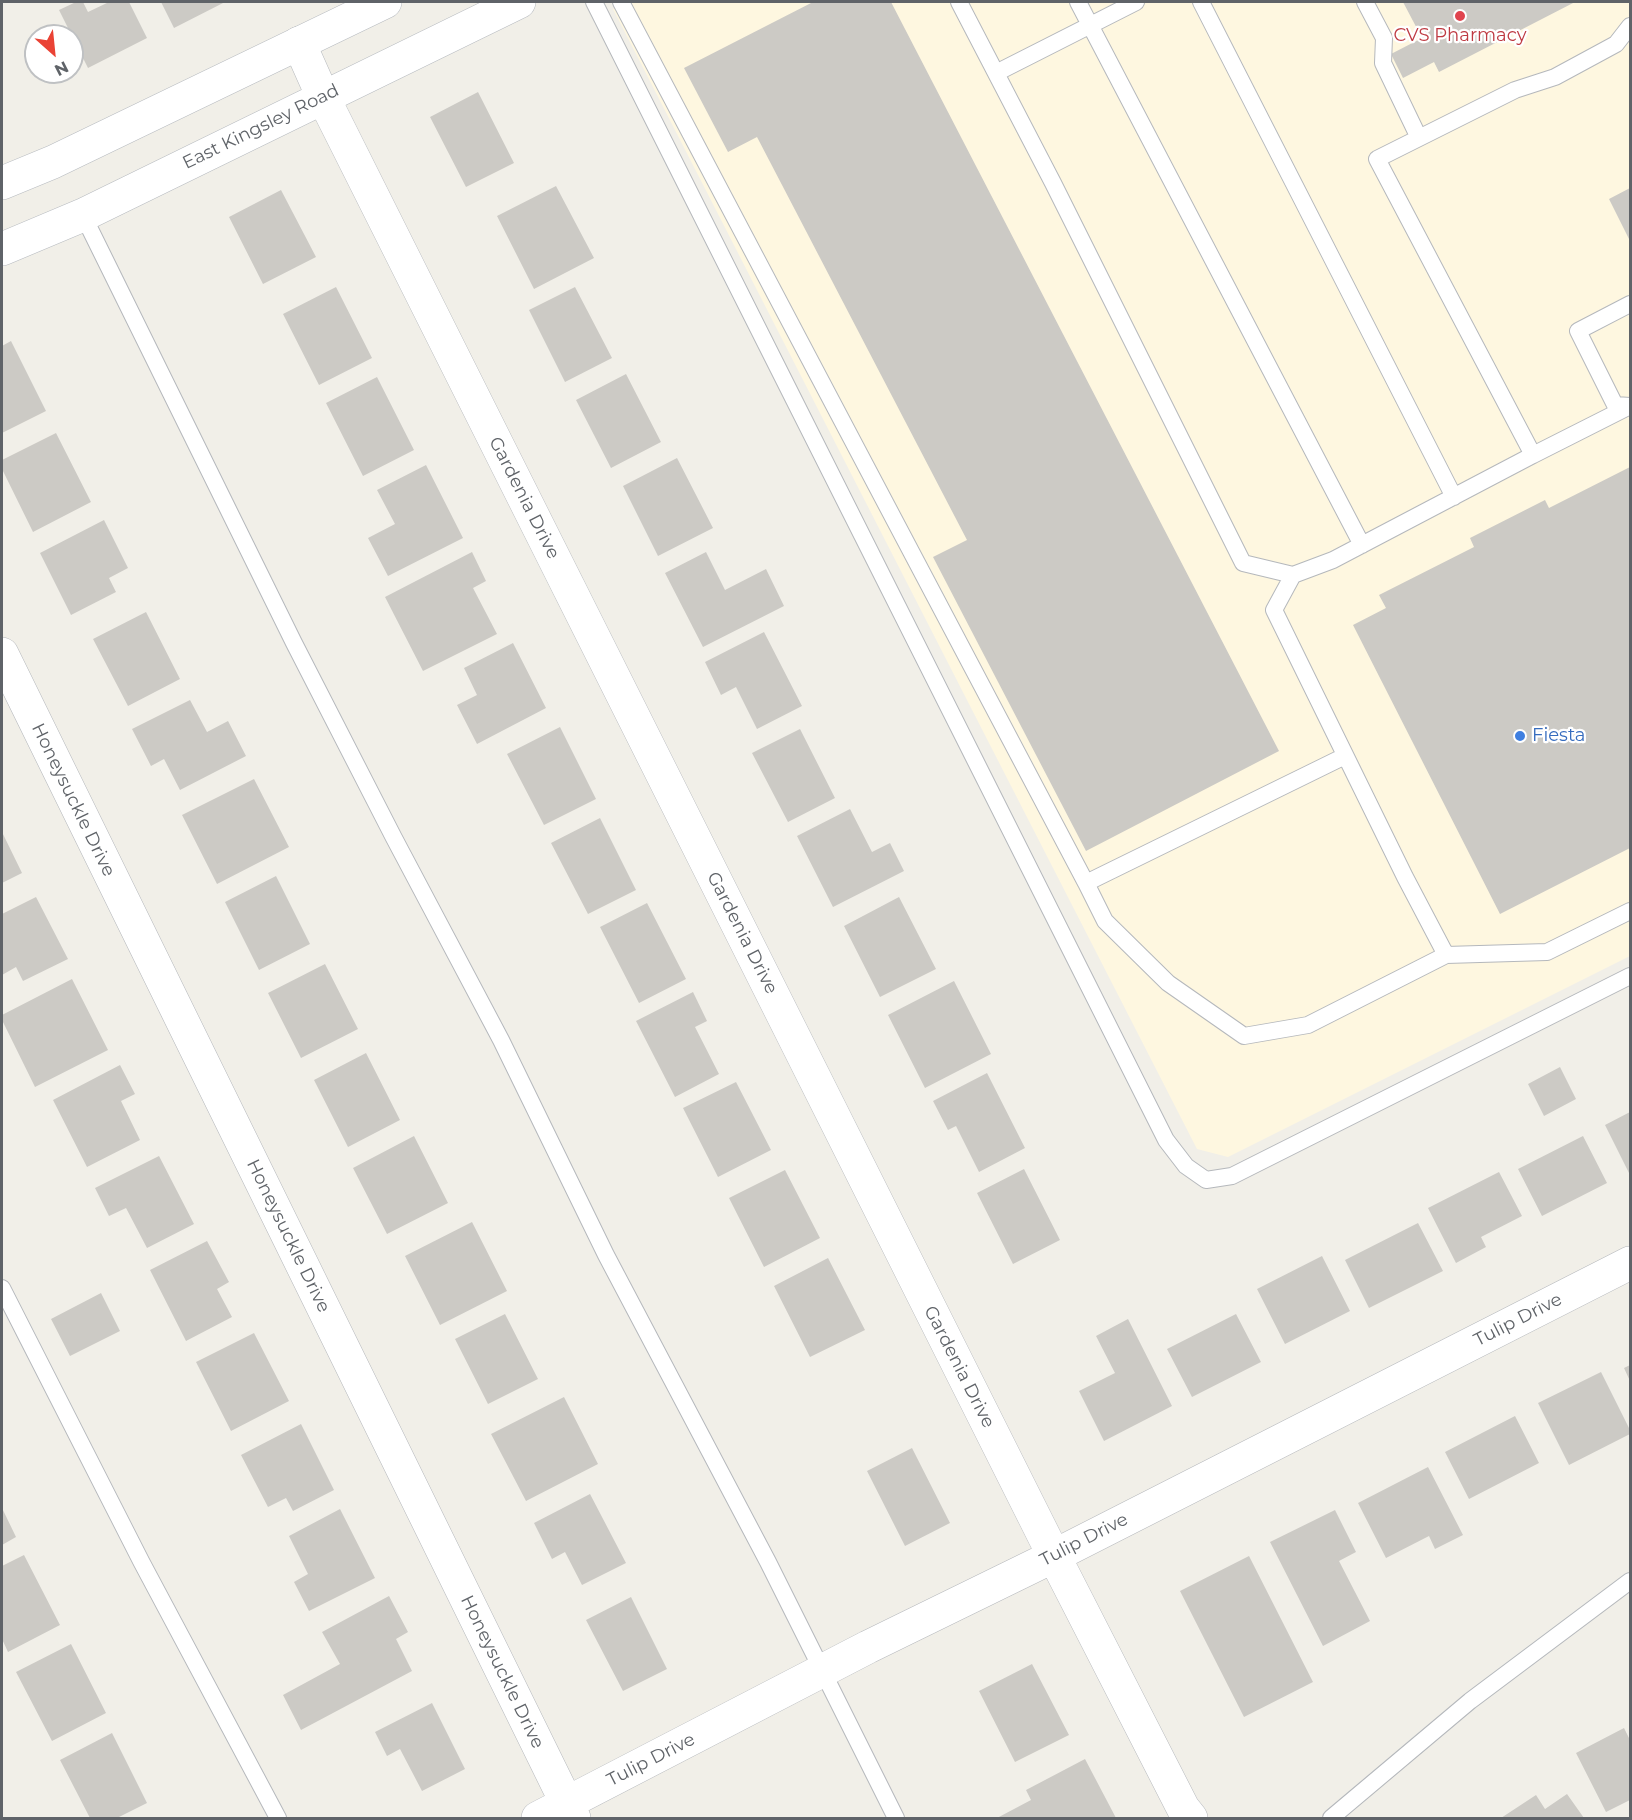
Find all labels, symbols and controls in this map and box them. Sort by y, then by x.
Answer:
marker: CVS Pharmacy [1453,9,1467,23]
north arrow [24,24,84,84]
place label: CVS Pharmacy [1393,25,1527,47]
text: N [51,57,72,80]
street label: East Kingsley Road [179,80,343,174]
street label: Gardenia Drive [484,433,564,563]
street label: Honeysuckle Drive [27,720,119,880]
place label: Fiesta [1532,725,1585,747]
marker: Fiesta [1513,729,1527,743]
street label: Gardenia Drive [702,868,782,998]
street label: Honeysuckle Drive [242,1156,334,1316]
street label: Tulip Drive [1470,1289,1566,1351]
street label: Gardenia Drive [919,1302,999,1432]
street label: Tulip Drive [1036,1509,1132,1571]
street label: Honeysuckle Drive [456,1592,548,1752]
street label: Tulip Drive [603,1729,699,1791]

